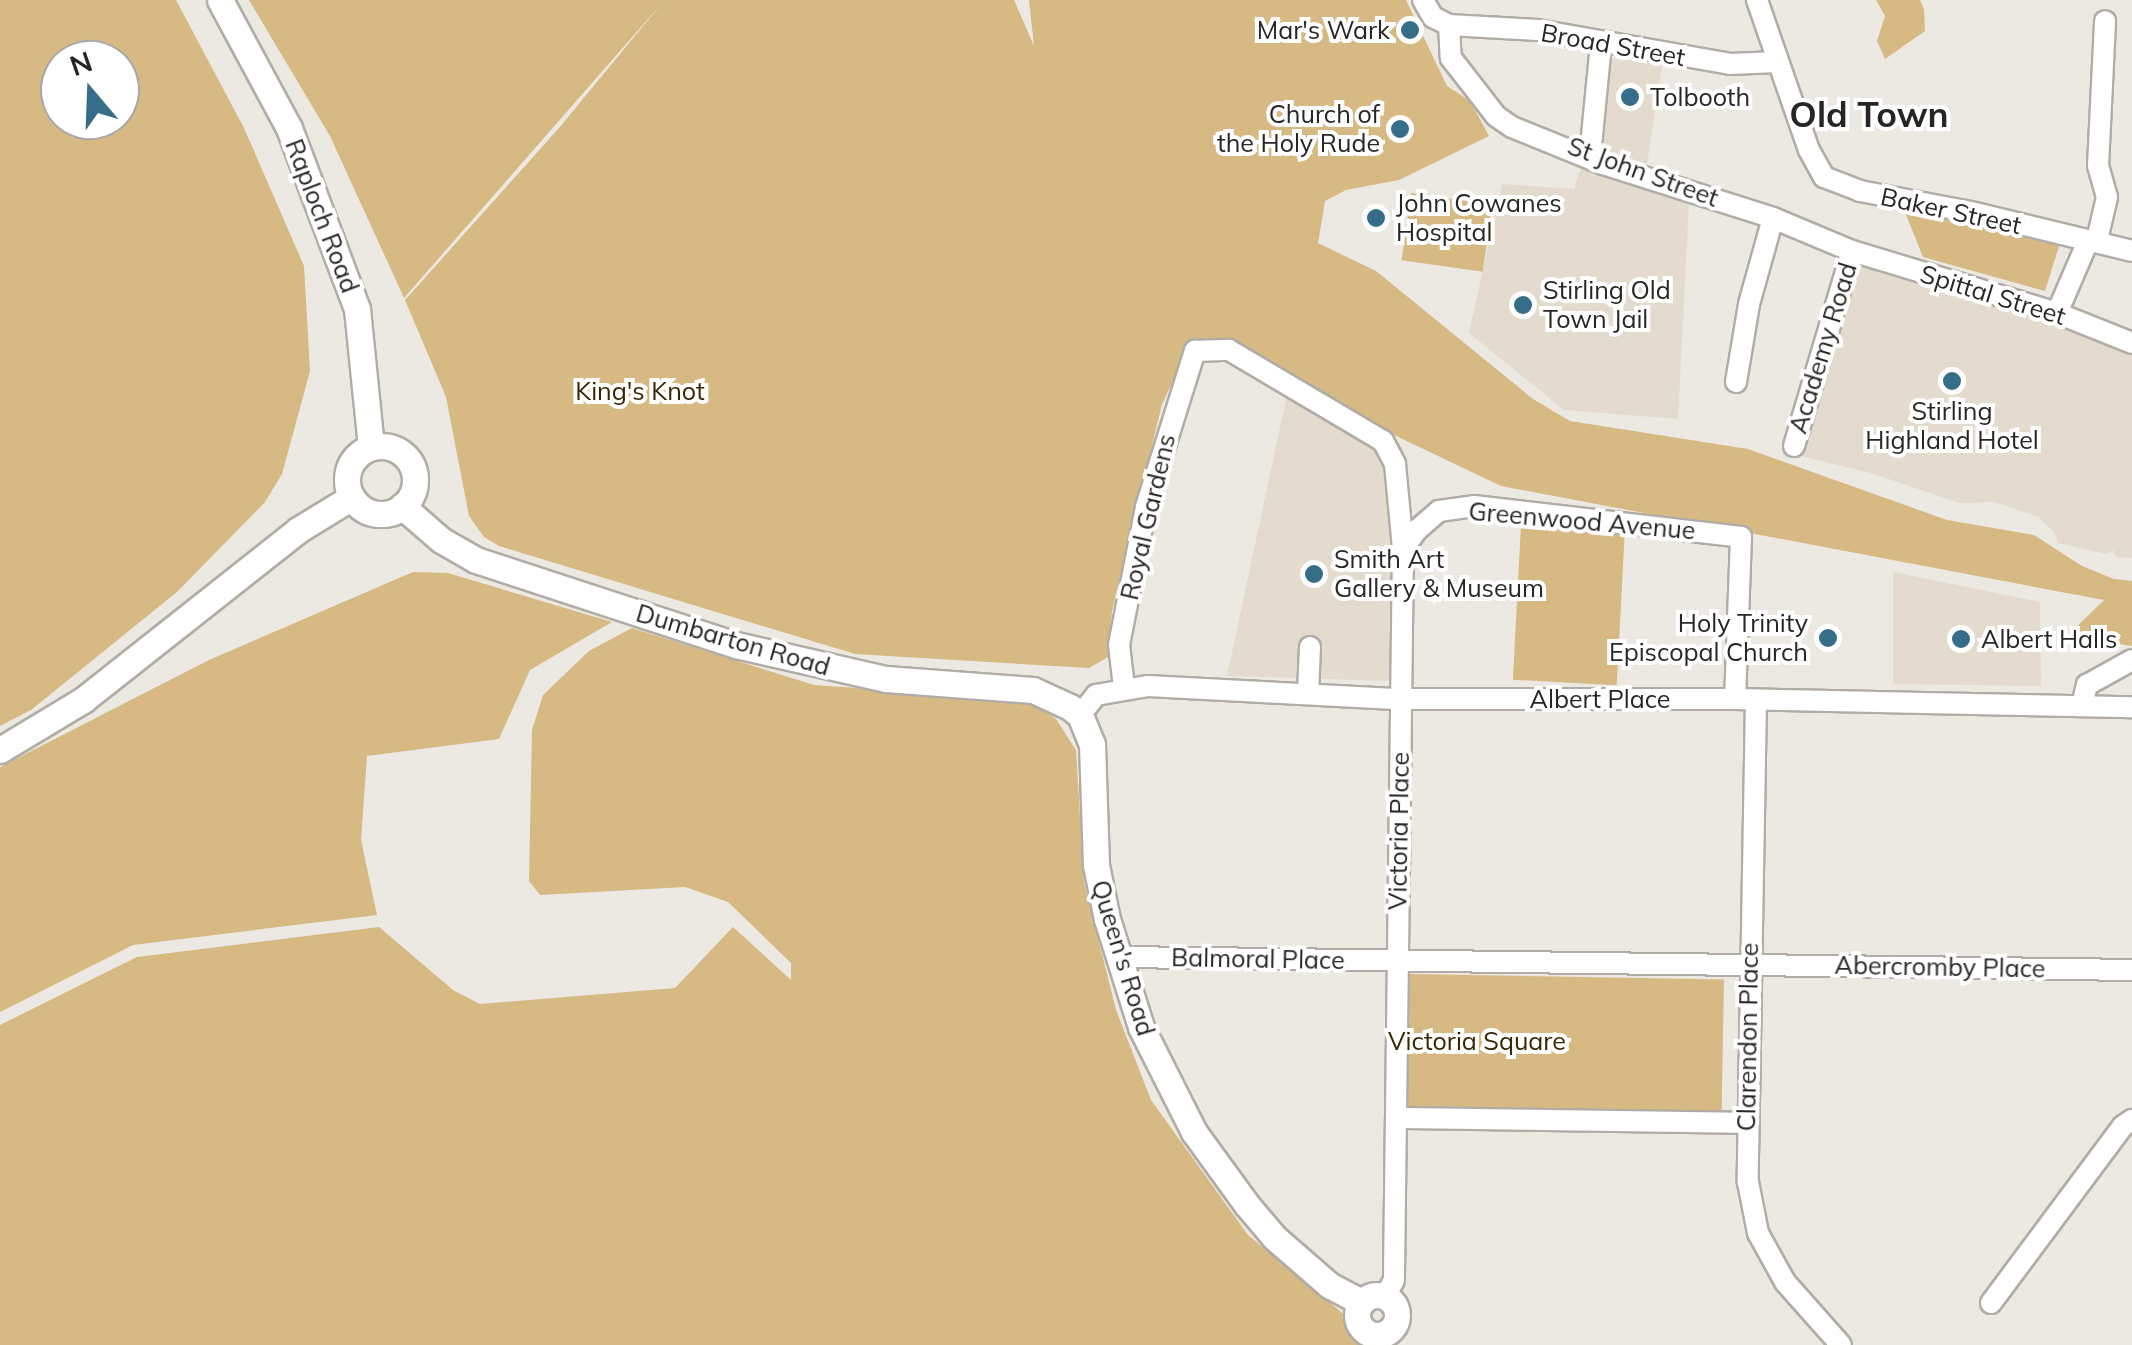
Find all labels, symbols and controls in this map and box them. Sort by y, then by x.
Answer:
place label: Mar's Wark [1257,15,1390,45]
street label: Broad Street [1539,18,1687,72]
marker: Mar's Wark [1399,19,1421,41]
north arrow [40,40,140,140]
text: N [65,43,96,83]
place label: Tolbooth [1650,82,1750,112]
marker: Tolbooth [1619,86,1641,108]
district label: Old Town [1789,93,1949,135]
place label: Church of the Holy Rude [1217,100,1380,159]
marker: Church of the Holy Rude [1389,118,1411,140]
street label: St John Street [1564,131,1722,213]
street label: Raploch Road [279,135,365,297]
street label: Baker Street [1878,181,2024,241]
place label: John Cowanes Hospital [1396,189,1562,248]
marker: John Cowanes Hospital [1365,207,1387,229]
street label: Academy Road [1783,259,1863,437]
street label: Spittal Street [1917,259,2069,331]
place label: Stirling Old Town Jail [1543,276,1671,335]
marker: Stirling Old Town Jail [1512,294,1534,316]
marker: Stirling Highland Hotel [1941,370,1963,392]
park label: King's Knot [575,376,705,406]
place label: Stirling Highland Hotel [1865,397,2039,456]
street label: Royal Gardens [1114,431,1182,603]
street label: Greenwood Avenue [1467,496,1697,546]
place label: Smith Art Gallery & Museum [1334,545,1544,604]
marker: Smith Art Gallery & Museum [1303,563,1325,585]
street label: Dumbarton Road [633,598,833,682]
place label: Holy Trinity Episcopal Church [1609,609,1808,668]
place label: Albert Halls [1981,624,2117,654]
marker: Holy Trinity Episcopal Church [1817,627,1839,649]
marker: Albert Halls [1950,628,1972,650]
street label: Albert Place [1530,684,1670,714]
street label: Victoria Place [1383,752,1415,910]
street label: Queen's Road [1085,876,1161,1040]
street label: Balmoral Place [1171,942,1345,976]
street label: Clarendon Place [1731,942,1765,1132]
street label: Abercromby Place [1834,950,2046,984]
park label: Victoria Square [1388,1026,1566,1056]

